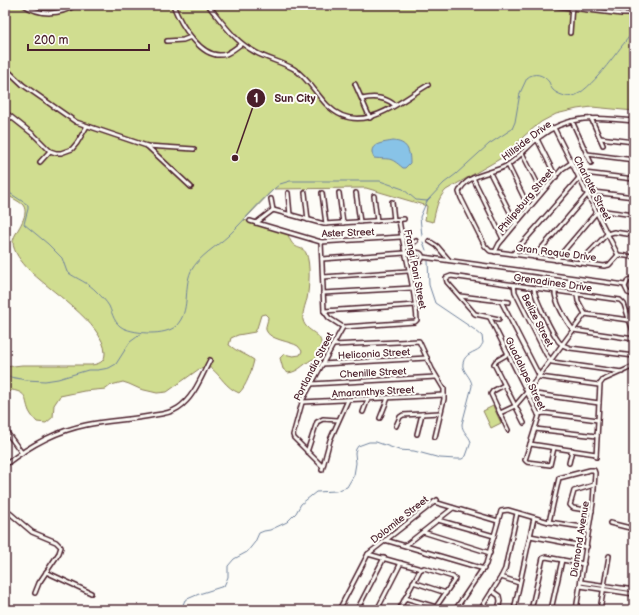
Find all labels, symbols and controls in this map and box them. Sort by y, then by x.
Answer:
scale bar [28,26,149,52]
text: 200 m [34,33,68,48]
callout: Sun City [246,87,323,110]
text: 1 [253,91,259,106]
text: Sun City [274,92,316,105]
street label: Hillside Drive [499,118,554,163]
street label: Charlotte Street [571,154,614,223]
street label: Philipsburg Street [496,166,556,235]
street label: Aster Street [321,226,375,240]
street label: Frangi Pani Street [401,228,429,310]
street label: Gran Roque Drive [515,242,597,264]
street label: Grenadines Drive [513,272,593,294]
street label: Belize Street [519,292,556,349]
street label: Portlandia Street [291,330,336,403]
street label: Guadalupe Street [502,335,548,412]
street label: Heliconia Street [338,346,411,362]
street label: Chenille Street [339,365,407,381]
street label: Amaranthys Street [331,384,415,400]
street label: Dolomite Street [368,494,431,546]
street label: Diamond Avenue [568,500,592,578]

